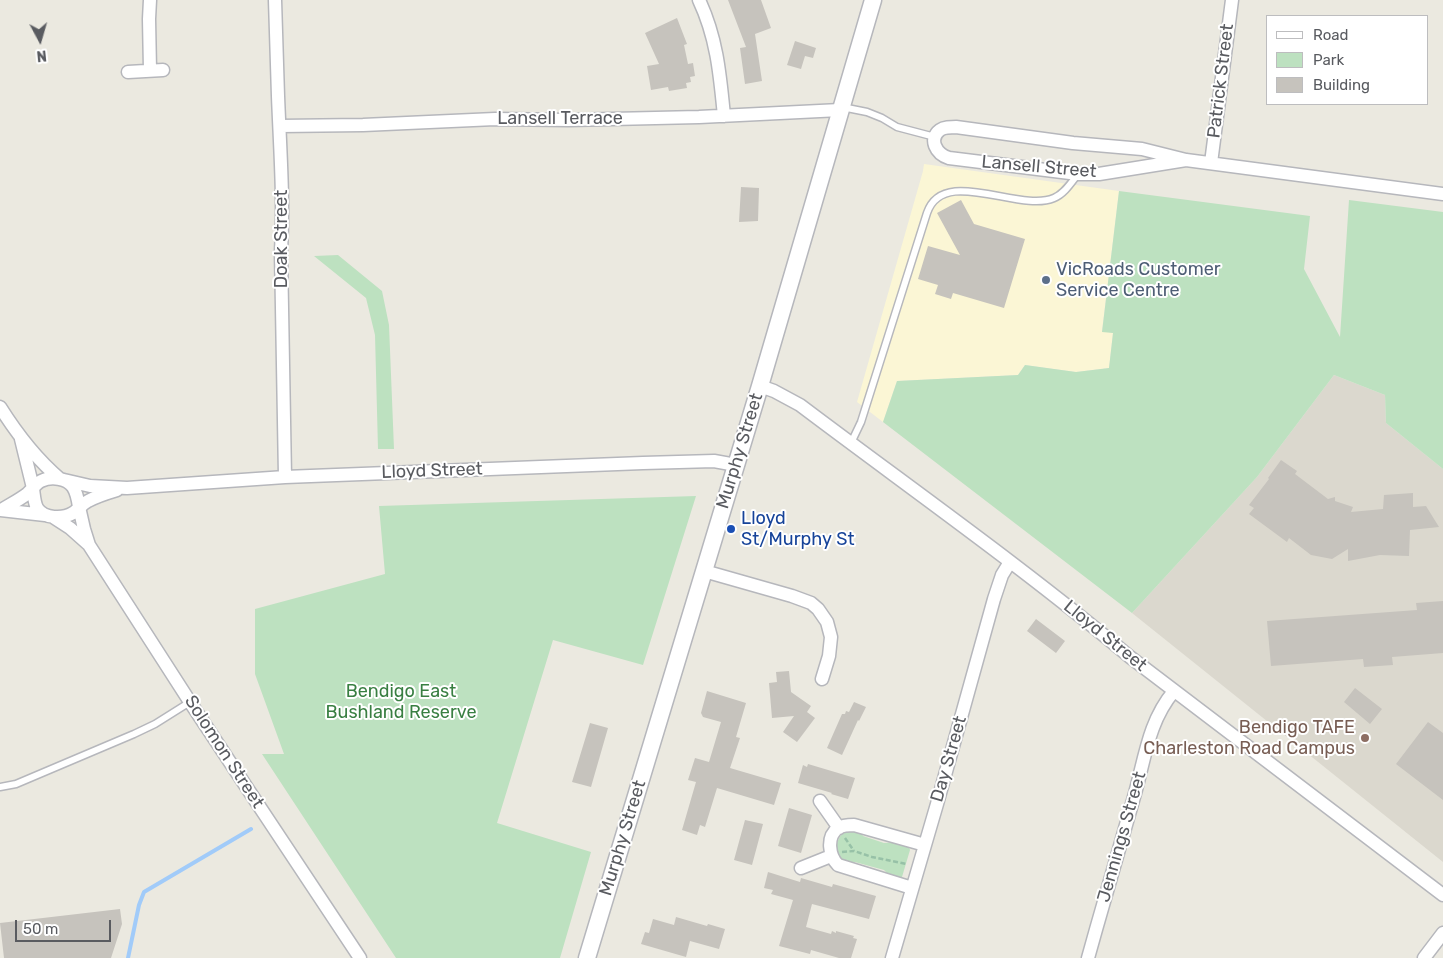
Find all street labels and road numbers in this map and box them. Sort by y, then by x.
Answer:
street label: Patrick Street [1203,23,1239,139]
street label: Lansell Terrace [497,108,623,130]
street label: Lansell Street [981,151,1097,183]
street label: Doak Street [271,190,293,288]
street label: Murphy Street [712,391,768,511]
street label: Lloyd Street [381,458,483,484]
street label: Lloyd Street [1059,596,1151,676]
street label: Solomon Street [180,692,268,812]
street label: Day Street [926,713,972,805]
street label: Jennings Street [1093,769,1151,905]
street label: Murphy Street [595,778,651,898]

